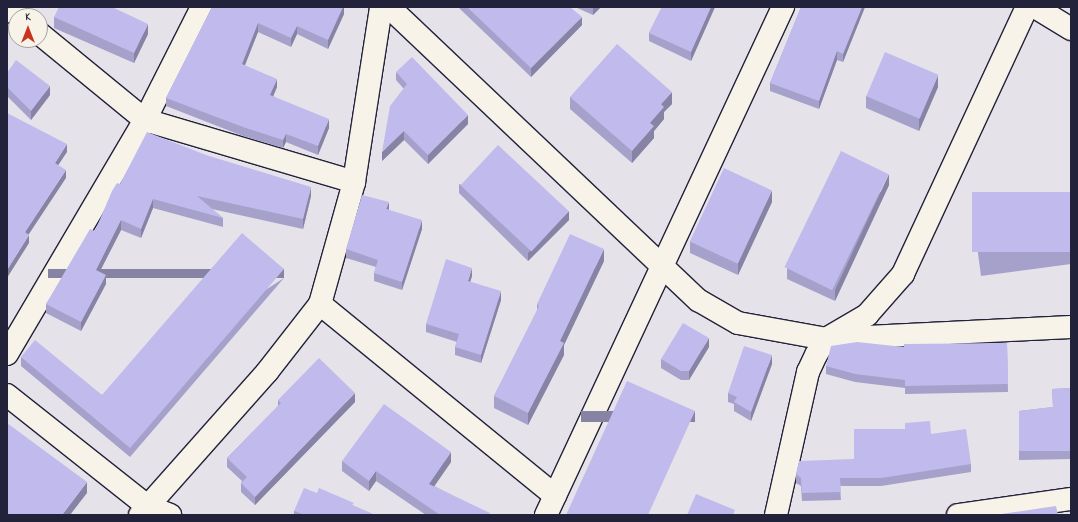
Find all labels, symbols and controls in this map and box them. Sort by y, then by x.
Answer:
north arrow [8,8,48,48]
text: K [25,9,31,25]

